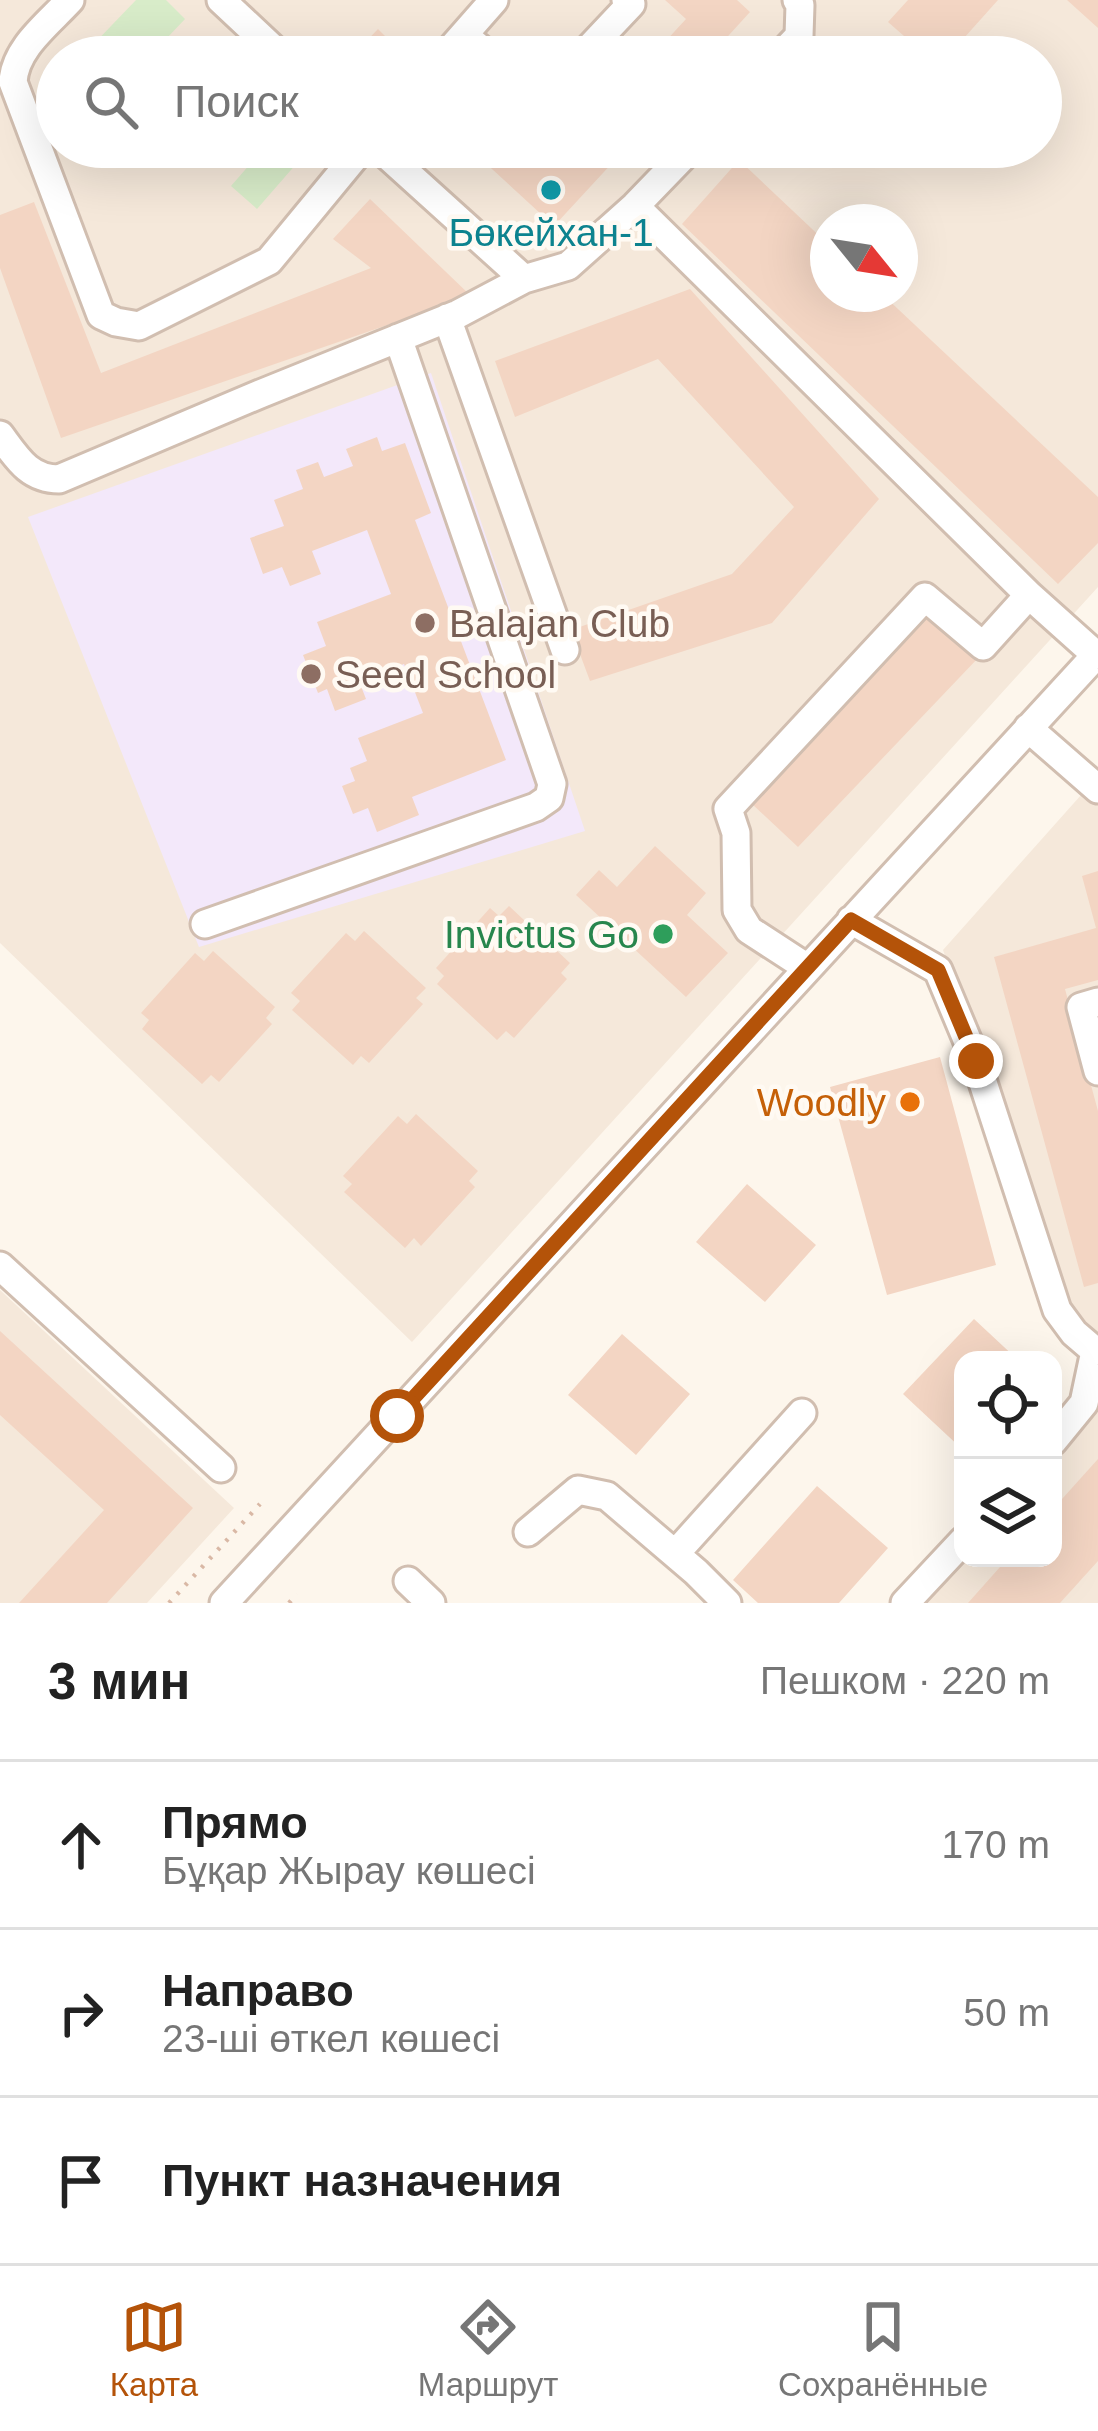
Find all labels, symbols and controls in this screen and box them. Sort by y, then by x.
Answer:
search box [36,36,1062,168]
icon: search [78,69,144,135]
text: Поиск [174,76,299,127]
marker: Бөкейхан-1 [538,177,564,203]
north arrow [810,204,918,312]
place label: Бөкейхан-1 [448,211,654,254]
place label: Balajan Club [449,602,670,645]
marker: Balajan Club [412,610,438,636]
place label: Seed School [335,653,556,696]
marker: Seed School [298,661,324,687]
place label: Invictus Go [444,913,639,956]
marker: Invictus Go [650,921,676,947]
route end [949,1034,1003,1088]
place label: Woodly [757,1081,886,1124]
marker: Woodly [897,1089,923,1115]
map controls [954,1351,1062,1567]
button: locate [954,1351,1062,1459]
route start [370,1389,424,1443]
button: layers [954,1459,1062,1567]
text: 3 мин [48,1653,190,1710]
text: Пешком · 220 m [760,1659,1050,1702]
text: Прямо [162,1797,308,1848]
icon: ahead [48,1812,114,1878]
text: 170 m [942,1823,1050,1866]
text: Бұқар Жырау көшесі [162,1849,536,1892]
text: Направо [162,1965,354,2016]
icon: right [48,1980,114,2046]
text: 50 m [963,1991,1050,2034]
text: 23-ші өткел көшесі [162,2017,500,2060]
icon: arrive [48,2148,114,2214]
text: Пункт назначения [162,2155,562,2206]
tab: Карта [110,2294,198,2404]
tab: Маршрут [418,2294,558,2404]
tab: Сохранённые [778,2294,988,2404]

